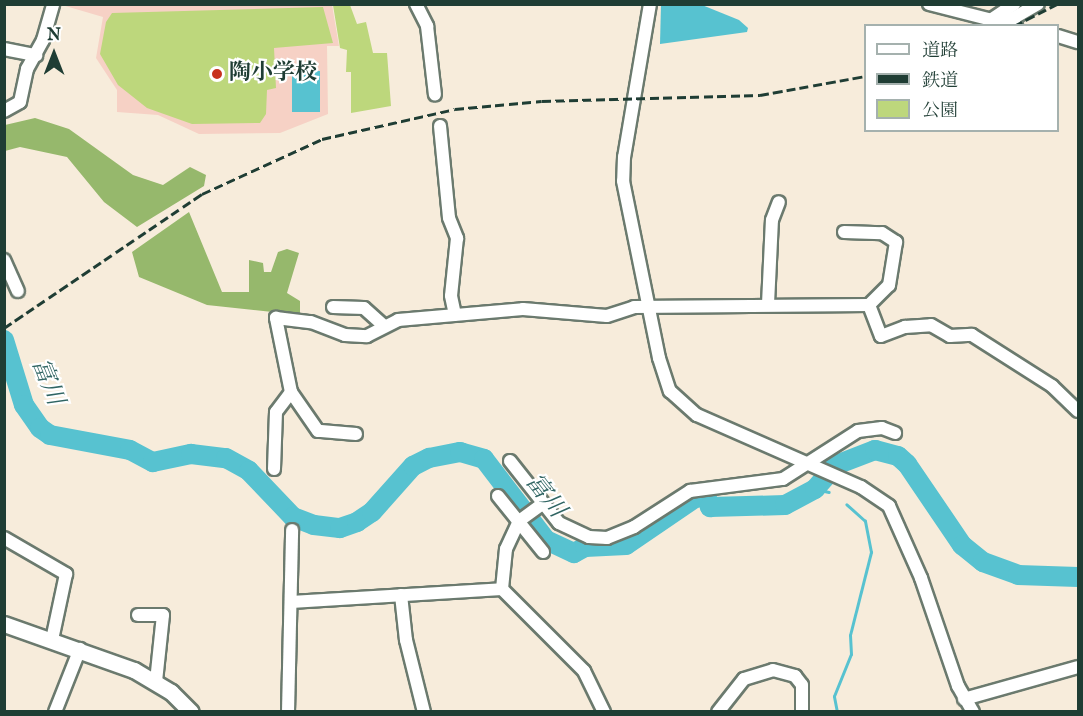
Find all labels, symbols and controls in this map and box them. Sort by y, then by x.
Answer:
north arrow [24,24,84,84]
legend [864,24,1059,132]
text: N [47,26,61,46]
text: 道路 [922,40,958,63]
place label: 陶小学校 [229,61,317,87]
marker: 陶小学校 [210,67,224,81]
text: 鉄道 [922,70,958,93]
text: 公園 [922,100,958,123]
water label: 富川 [25,354,69,410]
water label: 富川 [519,468,571,524]

